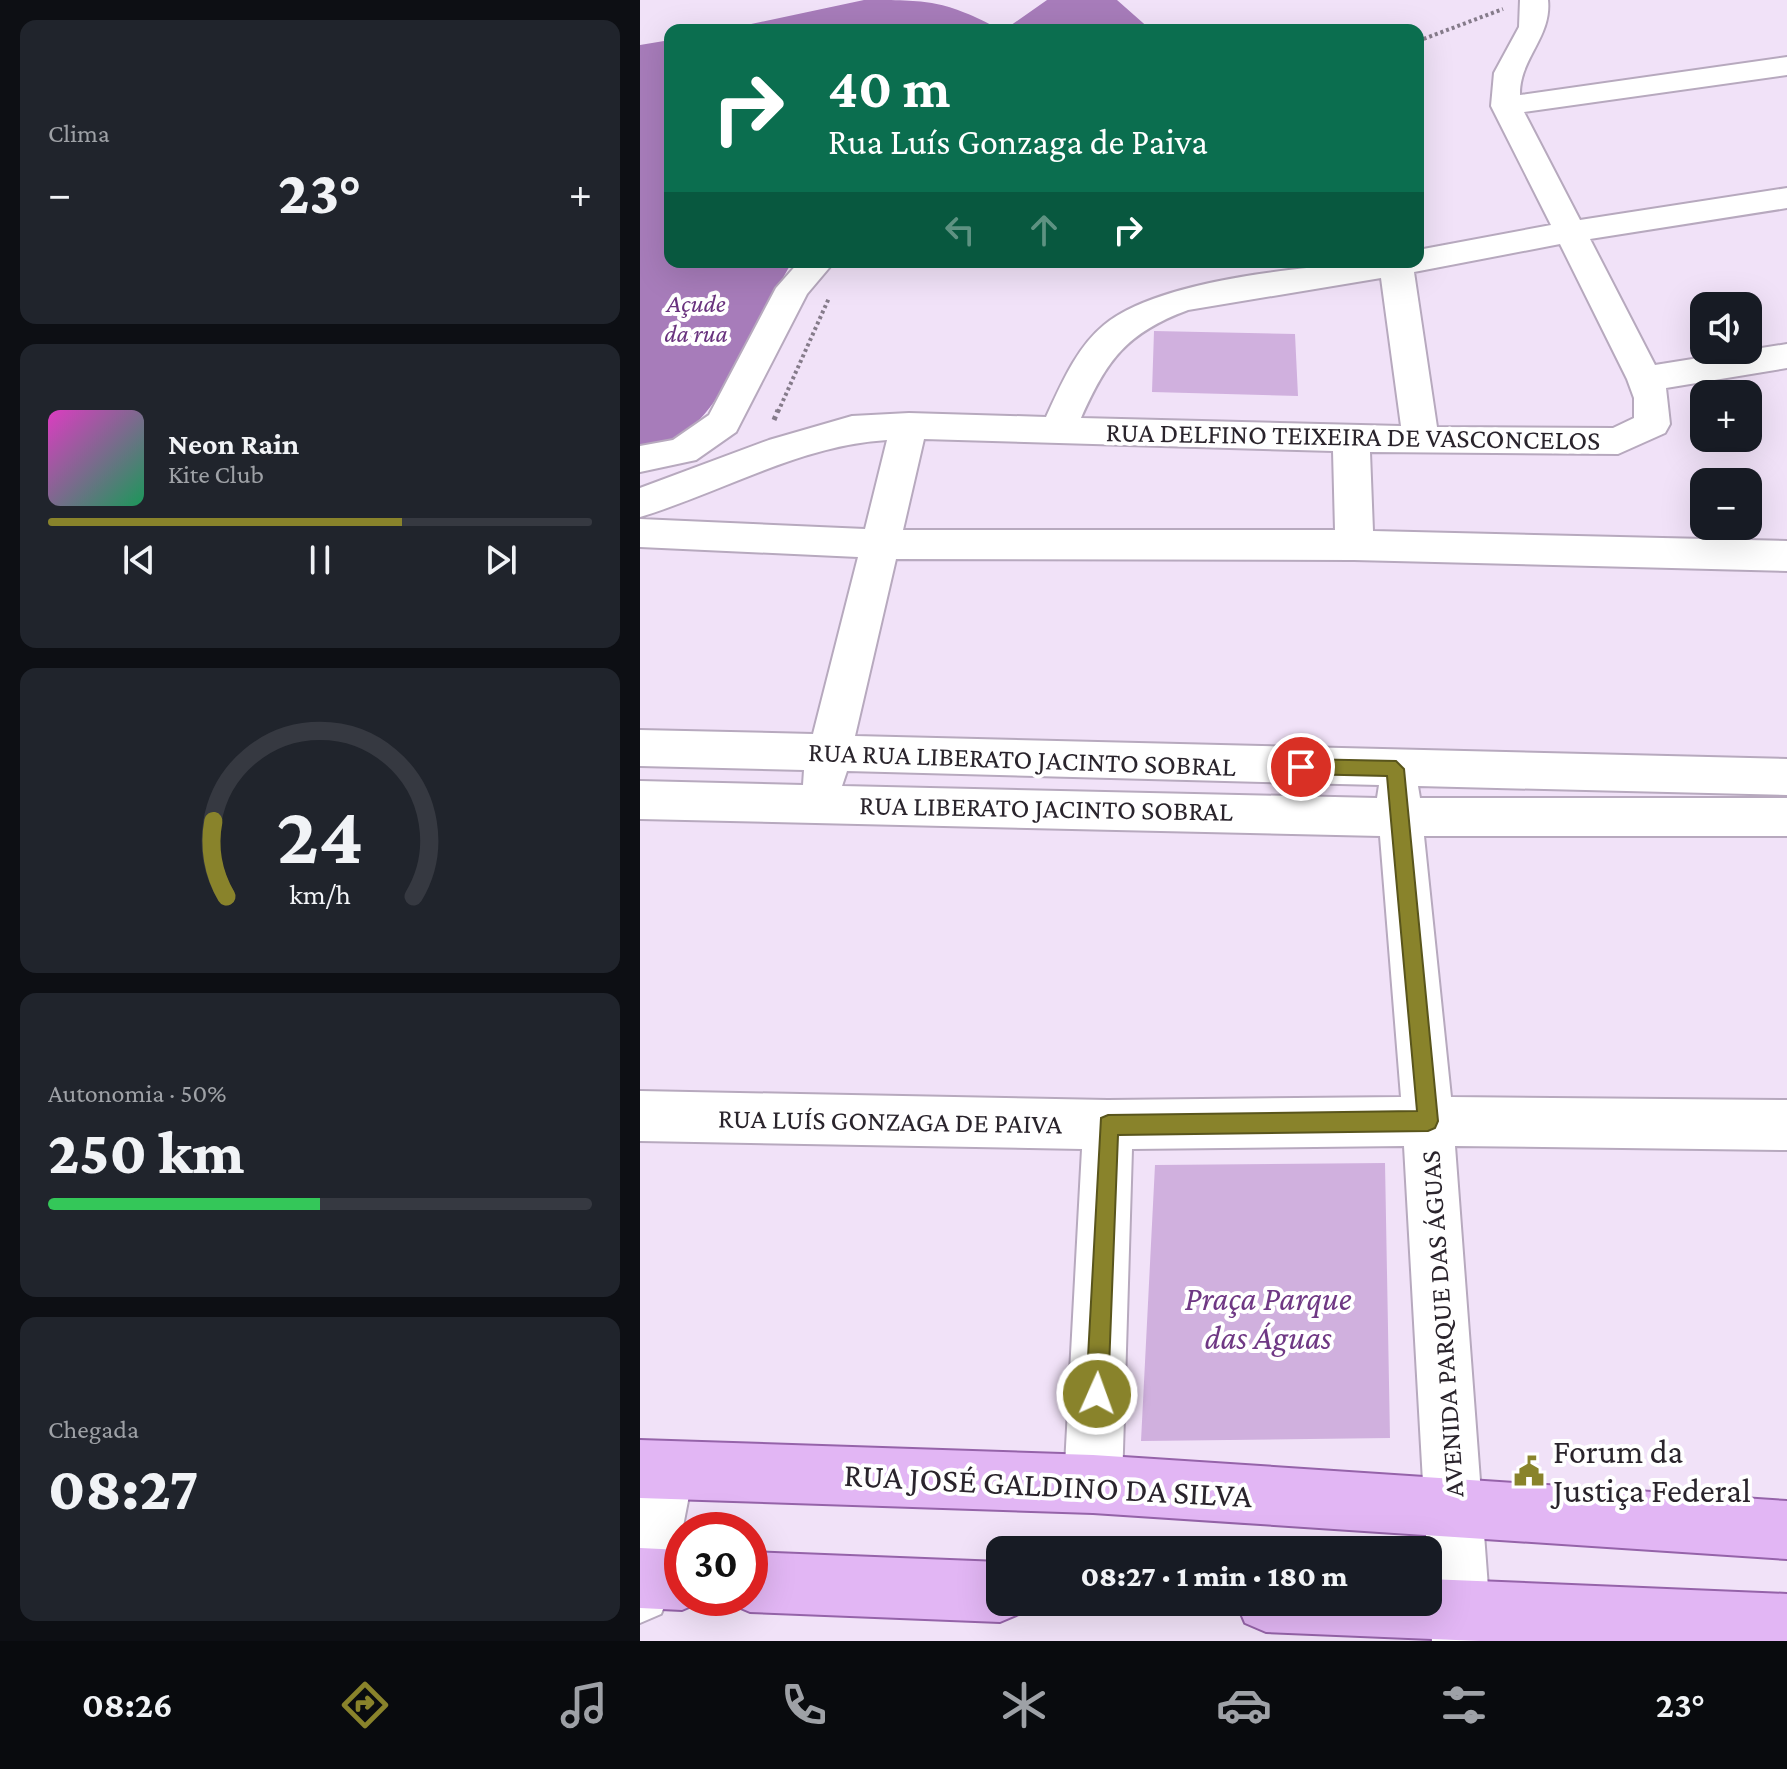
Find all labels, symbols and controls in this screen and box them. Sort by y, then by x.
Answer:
icon: right [696,56,800,160]
text: 40 m [828,57,950,119]
text: Clima [48,119,110,148]
text: Rua Luís Gonzaga de Paiva [828,122,1208,162]
text: 23° [278,159,362,226]
text: − [48,169,71,217]
text: + [569,169,592,217]
icon: left [938,208,982,252]
icon: ahead [1022,208,1066,252]
icon: right [1106,208,1150,252]
water label: Açude da rua [664,289,728,348]
map controls [1690,292,1762,540]
button: sound [1690,292,1762,364]
button: + [1690,380,1762,452]
street label: RUA DELFINO TEIXEIRA DE VASCONCELOS [1105,416,1601,456]
text: Neon Rain [168,427,299,460]
text: Kite Club [168,460,264,489]
button: − [1690,468,1762,540]
icon: previous [117,538,161,582]
icon: pause [298,538,342,582]
icon: next [479,538,523,582]
pin [1267,733,1335,801]
street label: RUA RUA LIBERATO JACINTO SOBRAL [808,736,1236,782]
icon: arrive [1279,745,1323,789]
text: 24 [276,787,364,880]
street label: RUA LIBERATO JACINTO SOBRAL [859,789,1233,827]
text: km/h [289,878,351,910]
text: Autonomia · 50% [48,1079,226,1108]
street label: RUA LUÍS GONZAGA DE PAIVA [718,1102,1063,1140]
text: 250 km [48,1119,244,1186]
street label: AVENIDA PARQUE DAS ÁGUAS [1414,1150,1470,1498]
park label: Praça Parque das Águas [1184,1280,1352,1357]
position arrow [1055,1352,1139,1436]
text: Chegada [48,1415,139,1444]
place label: Forum da Justiça Federal [1550,1433,1751,1510]
public building icon: Forum da Justiça Federal [1512,1454,1546,1488]
text: 08:27 [48,1455,199,1522]
street label: RUA JOSÉ GALDINO DA SILVA [843,1456,1254,1514]
speed limit sign: 30 [664,1512,768,1616]
text: 08:27 · 1 min · 180 m [1080,1559,1348,1592]
icon: directions [337,1677,393,1733]
icon: music [556,1677,612,1733]
icon: phone [776,1677,832,1733]
icon: climate [996,1677,1052,1733]
icon: car [1216,1677,1272,1733]
icon: filters [1436,1677,1492,1733]
text: 08:26 [82,1685,173,1725]
text: 23° [1656,1685,1705,1725]

